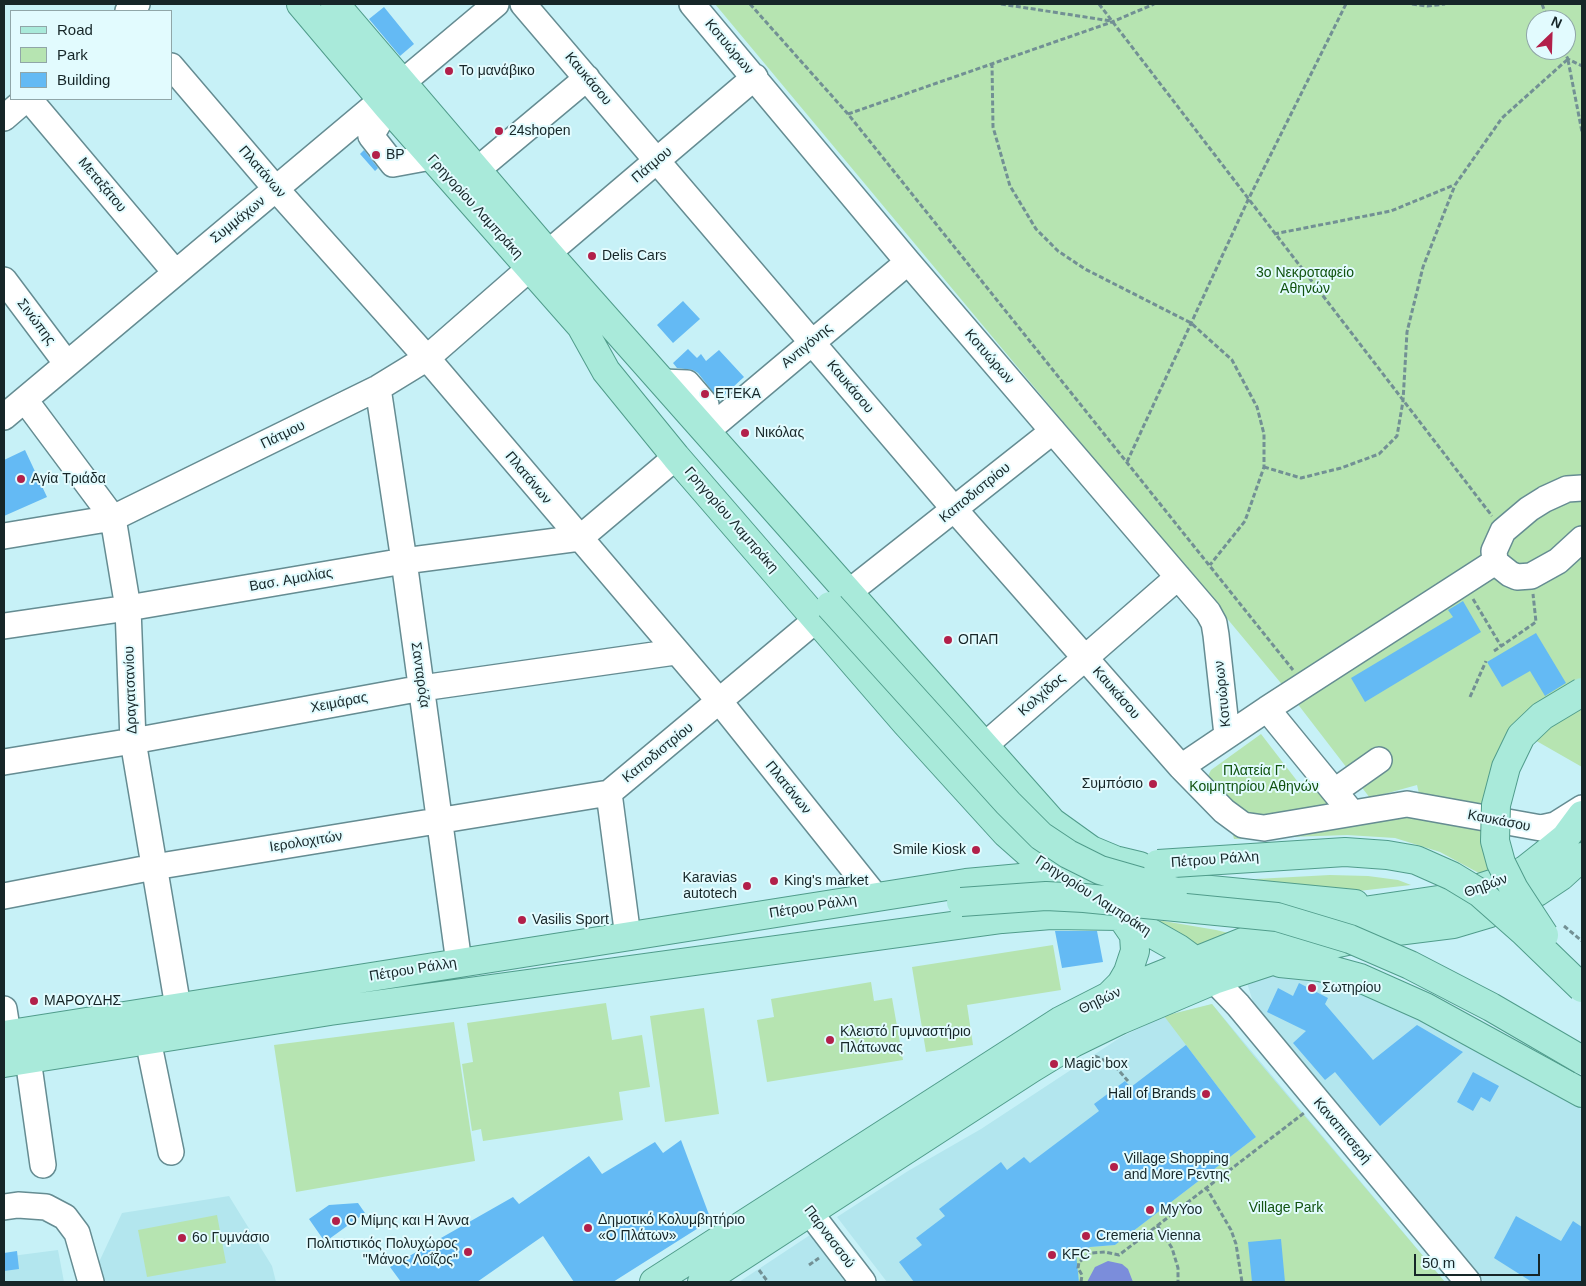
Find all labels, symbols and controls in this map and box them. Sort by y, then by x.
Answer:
legend [10,10,172,100]
north arrow [1526,10,1576,60]
text: N [1549,13,1565,32]
street label: Κοτυώρων [701,16,757,78]
text: Road [57,21,93,38]
text: Park [57,46,88,63]
street label: Καυκάσου [561,49,615,109]
place label: Το μανάβικο [459,63,535,79]
marker: Το μανάβικο [443,65,455,77]
text: Building [57,71,110,88]
place label: 24shopen [509,123,571,139]
marker: 24shopen [493,125,505,137]
street label: Πλατάνων [235,143,289,201]
street label: Πάτμου [629,143,675,187]
place label: BP [386,147,405,163]
marker: BP [370,149,382,161]
street label: Γρηγορίου Λαμπράκη [424,151,526,263]
street label: Μεταξάτου [74,154,130,216]
street label: Συμμάχων [207,193,269,247]
place label: Delis Cars [602,248,667,264]
marker: Delis Cars [586,250,598,262]
park label: 3ο Νεκροταφείο Αθηνών [1256,265,1354,298]
street label: Σινώπης [13,296,59,348]
street label: Αντιγόνης [778,320,836,372]
street label: Κοτυώρων [961,326,1017,388]
street label: Καυκάσου [823,357,877,417]
place label: ΕΤΕΚΑ [715,386,761,402]
marker: ΕΤΕΚΑ [699,388,711,400]
street label: Πάτμου [258,417,308,453]
place label: Νικόλας [755,425,804,441]
marker: Νικόλας [739,427,751,439]
street label: Πλατάνων [501,448,555,508]
street label: Καποδιστρίου [936,459,1014,527]
street label: Γρηγορίου Λαμπράκη [680,464,782,576]
place label: Αγία Τριάδα [31,471,106,487]
marker: Αγία Τριάδα [15,473,27,485]
street label: Βασ. Αμαλίας [248,564,334,596]
place label: ΟΠΑΠ [958,632,998,648]
marker: ΟΠΑΠ [942,634,954,646]
street label: Σανταρόζα [407,641,433,709]
street label: Δραγατσανίου [121,646,141,734]
street label: Κοτυώρων [1211,660,1235,728]
street label: Καυκάσου [1089,663,1143,723]
street label: Κολχίδος [1015,670,1069,720]
street label: Χειμάρας [309,689,369,717]
street label: Καποδιστρίου [619,719,697,787]
street label: Πλατάνων [762,758,814,818]
park label: Πλατεία Γ' Κοιμητηρίου Αθηνών [1189,763,1319,796]
place label: Συμπόσιο [1082,776,1143,792]
marker: Συμπόσιο [1147,778,1159,790]
street label: Καυκάσου [1466,807,1532,835]
street label: Ιερολοχιτών [268,828,344,856]
place label: Smile Kiosk [893,842,966,858]
marker: Smile Kiosk [970,844,982,856]
street label: Πέτρου Ράλλη [1170,849,1260,871]
street label: Γρηγορίου Λαμπράκη [1032,852,1154,940]
place label: Karavias autotech [683,870,737,902]
street label: Θηβών [1462,870,1510,902]
place label: King's market [784,873,868,889]
marker: King's market [768,875,780,887]
marker: Karavias autotech [741,880,753,892]
street label: Πέτρου Ράλλη [768,892,858,922]
place label: Vasilis Sport [532,912,609,928]
marker: Vasilis Sport [516,914,528,926]
street label: Πέτρου Ράλλη [368,955,458,985]
place label: Σωτηρίου [1322,980,1381,996]
marker: Σωτηρίου [1306,982,1318,994]
street label: Θηβών [1076,984,1124,1018]
place label: ΜΑΡΟΥΔΗΣ [44,993,121,1009]
marker: ΜΑΡΟΥΔΗΣ [28,995,40,1007]
place label: Κλειστό Γυμναστήριο Πλάτωνας [840,1024,971,1056]
marker: Κλειστό Γυμναστήριο Πλάτωνας [824,1034,836,1046]
place label: Magic box [1064,1056,1128,1072]
marker: Magic box [1048,1058,1060,1070]
place label: Hall of Brands [1108,1086,1196,1102]
marker: Hall of Brands [1200,1088,1212,1100]
street label: Καναπιτσερή [1310,1095,1374,1167]
place label: Village Shopping and More Ρεντης [1124,1151,1230,1184]
marker: Village Shopping and More Ρεντης [1108,1161,1120,1173]
park label: Village Park [1249,1200,1323,1216]
street label: Παρνασσού [800,1202,858,1272]
place label: MyYoo [1160,1202,1202,1218]
marker: MyYoo [1144,1204,1156,1216]
place label: Δημοτικό Κολυμβητήριο «Ο Πλάτων» [598,1212,745,1244]
place label: Ο Μίμης και Η Άννα [346,1213,469,1229]
marker: Ο Μίμης και Η Άννα [330,1215,342,1227]
marker: Δημοτικό Κολυμβητήριο «Ο Πλάτων» [582,1222,594,1234]
place label: Cremeria Vienna [1096,1228,1201,1244]
place label: 6ο Γυμνάσιο [192,1230,270,1246]
marker: Cremeria Vienna [1080,1230,1092,1242]
marker: 6ο Γυμνάσιο [176,1232,188,1244]
place label: Πολιτιστικός Πολυχώρος "Μάνος Λοΐζος" [307,1236,458,1268]
scale bar [1416,1244,1542,1276]
marker: Πολιτιστικός Πολυχώρος "Μάνος Λοΐζος" [462,1246,474,1258]
place label: KFC [1062,1247,1090,1263]
marker: KFC [1046,1249,1058,1261]
text: 50 m [1422,1254,1455,1271]

